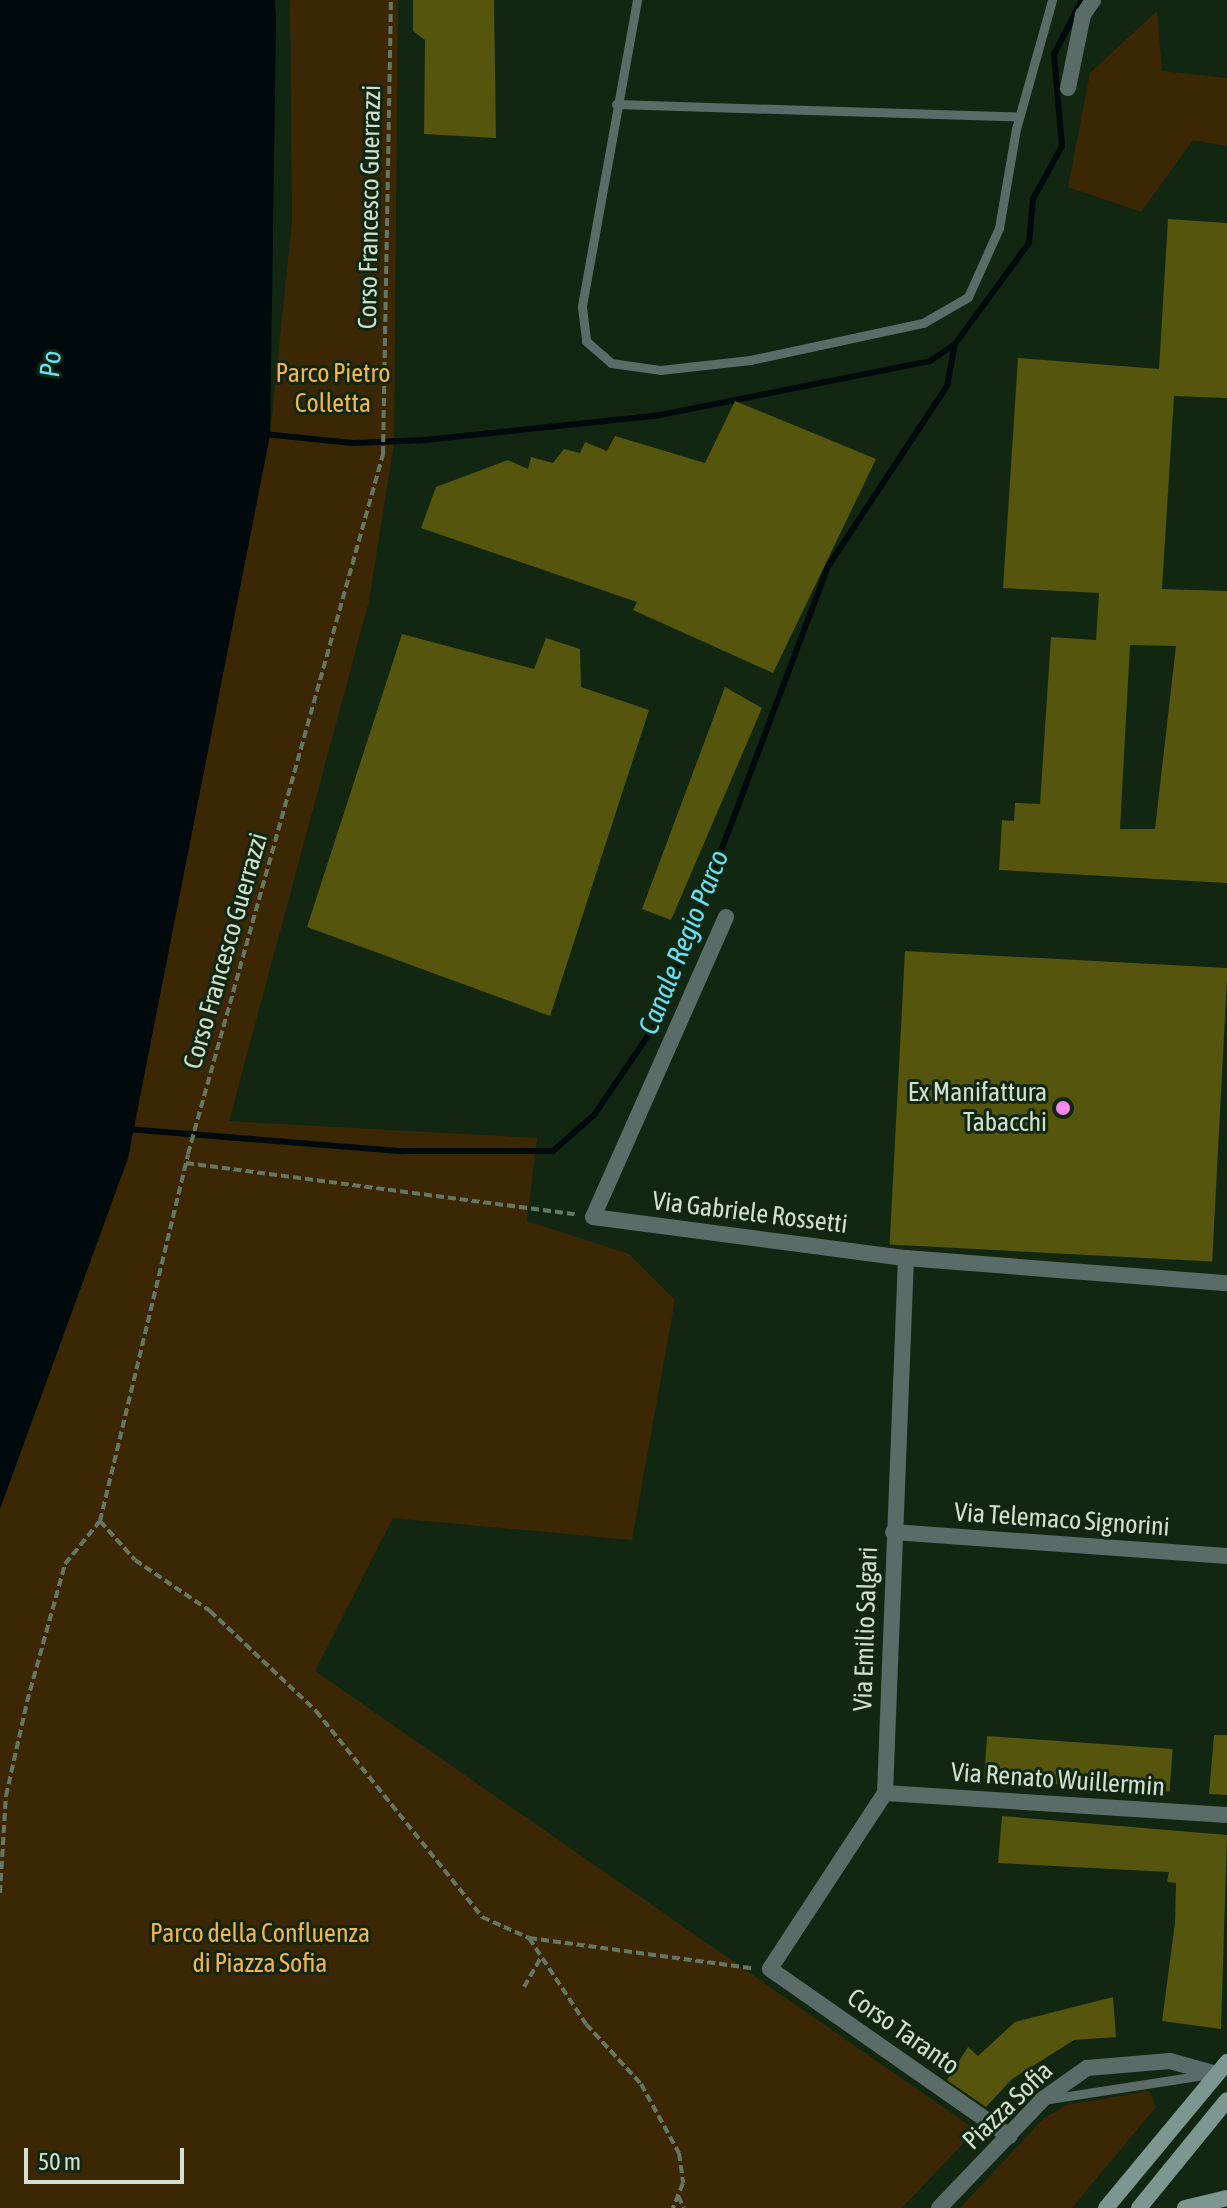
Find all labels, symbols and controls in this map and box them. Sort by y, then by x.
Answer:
street label: Corso Francesco Guerrazzi [352,85,388,329]
water label: Po [32,350,68,378]
park label: Parco Pietro Colletta [276,358,390,420]
street label: Corso Francesco Guerrazzi [177,829,275,1073]
water label: Canale Regio Parco [631,845,735,1039]
place label: Ex Manifattura Tabacchi [908,1077,1047,1138]
marker: Ex Manifattura Tabacchi [1054,1099,1072,1117]
street label: Via Gabriele Rossetti [651,1186,849,1240]
street label: Via Telemaco Signorini [953,1497,1171,1543]
street label: Via Emilio Salgari [848,1546,884,1712]
street label: Via Renato Wuillermin [950,1757,1166,1803]
park label: Parco della Confluenza di Piazza Sofia [150,1918,370,1980]
street label: Corso Taranto [841,1982,965,2082]
street label: Piazza Sofia [957,2056,1059,2156]
scale bar [28,2132,188,2182]
text: 50 m [38,2148,81,2175]

